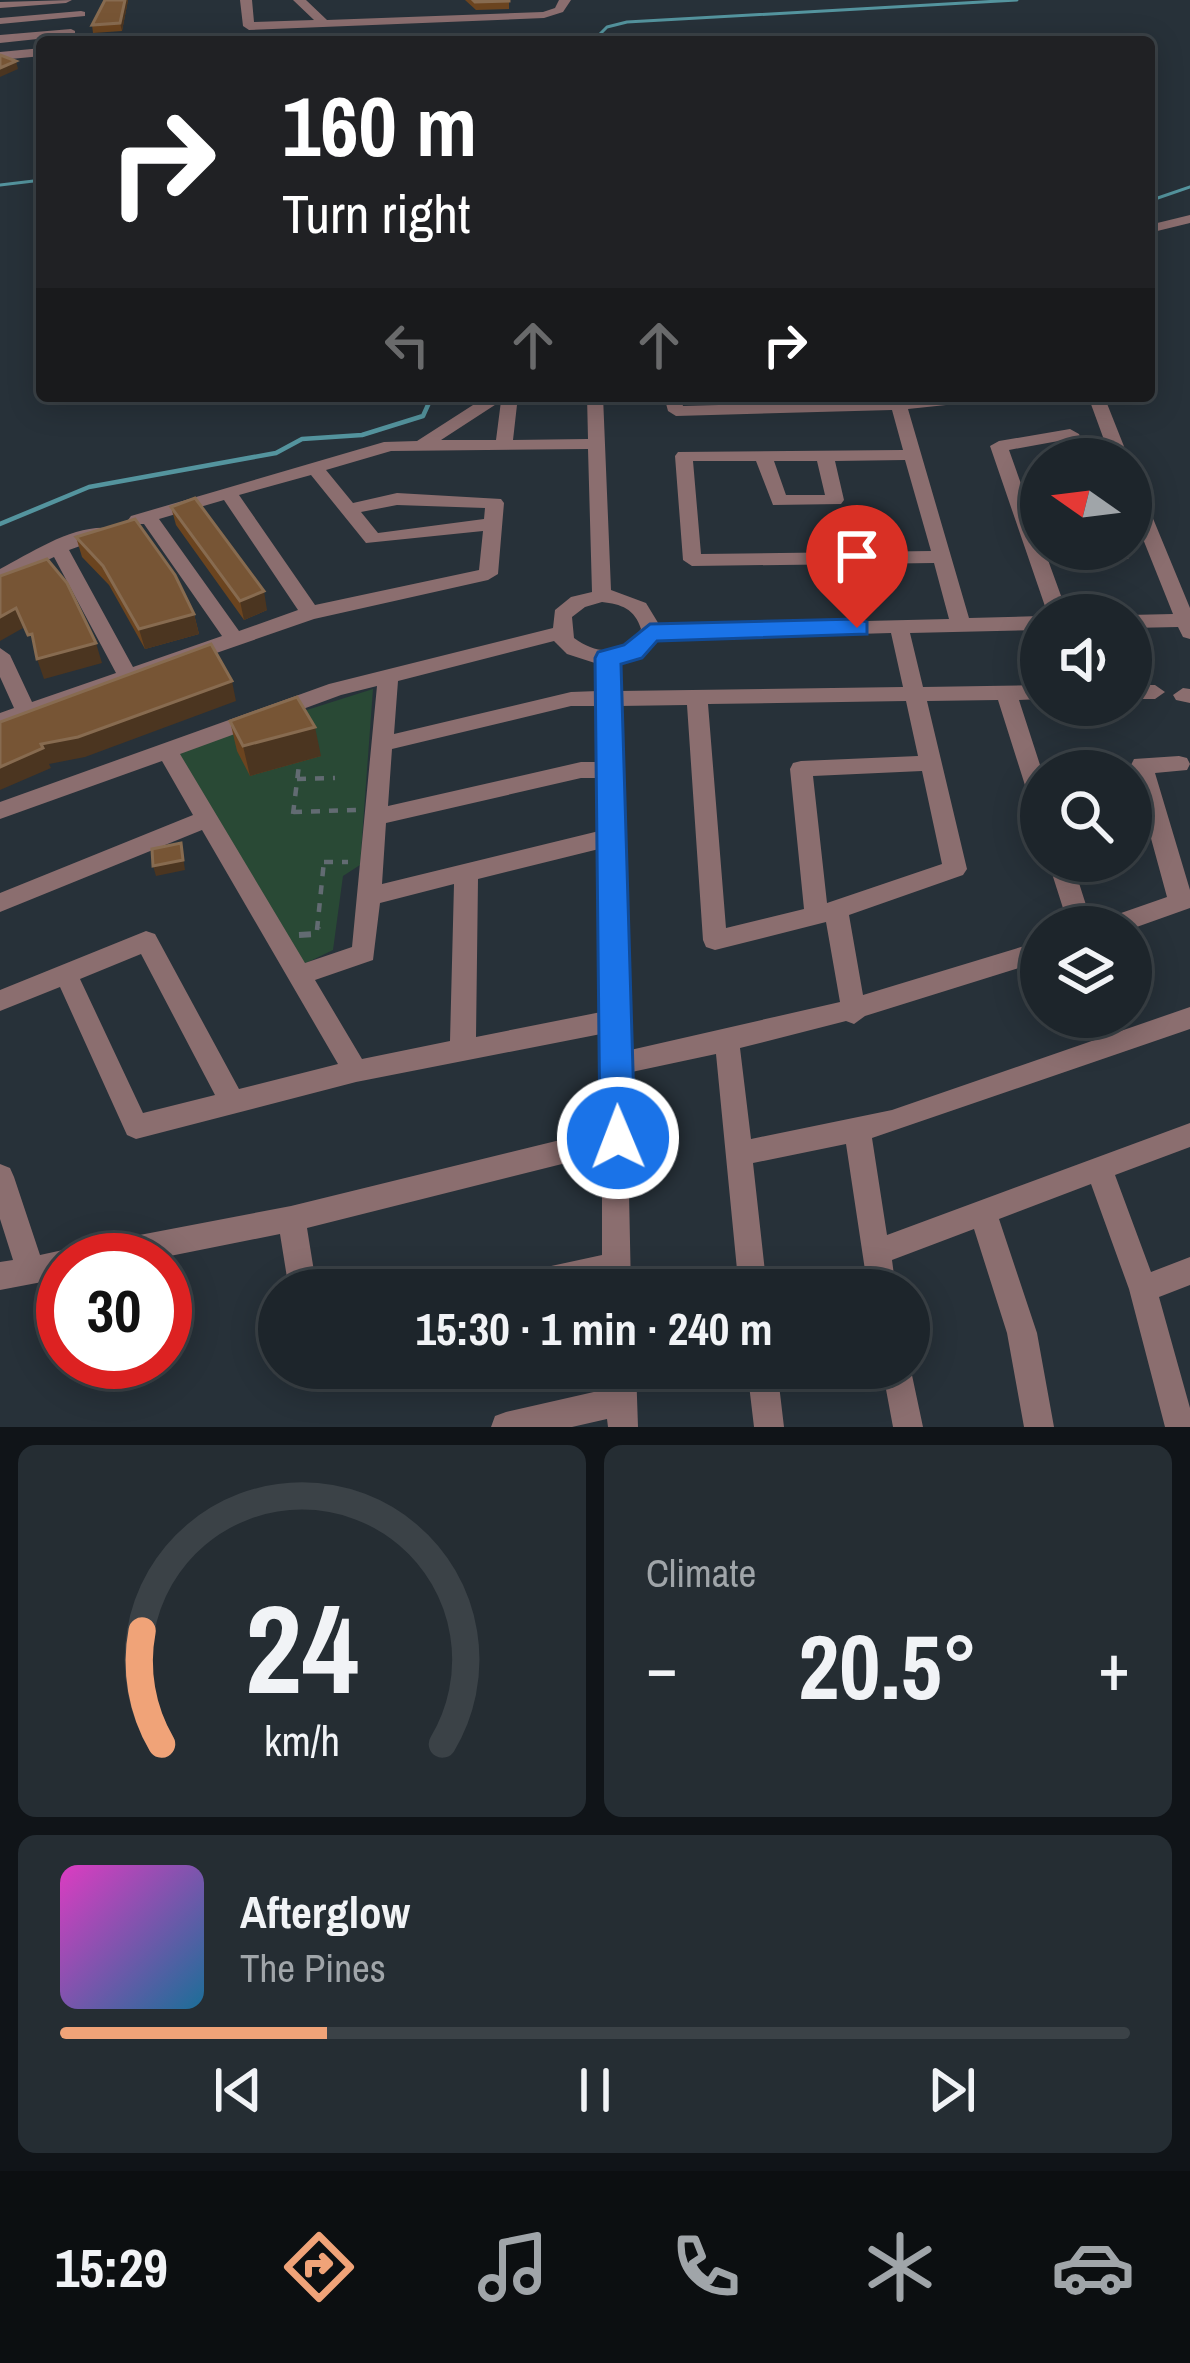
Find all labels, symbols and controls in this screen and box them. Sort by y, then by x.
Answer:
text: 160 m [282,69,477,182]
icon: right [84,84,240,240]
text: Turn right [282,177,470,250]
icon: left [374,312,440,378]
icon: ahead [500,312,566,378]
icon: ahead [626,312,692,378]
icon: right [752,312,818,378]
north arrow [1020,438,1152,570]
map controls [1020,438,1152,1038]
pin [806,505,908,628]
icon: arrive [824,523,890,589]
button: sound [1020,594,1152,726]
button: search [1020,750,1152,882]
button: layers [1020,906,1152,1038]
position arrow [555,1075,681,1201]
speed limit sign: 30 [36,1233,192,1389]
text: 15:30 · 1 min · 240 m [416,1298,772,1359]
text: Climate [646,1547,756,1599]
text: 24 [245,1564,359,1732]
text: 20.5° [798,1606,978,1727]
text: − [646,1622,678,1711]
text: + [1098,1622,1130,1711]
text: km/h [264,1712,340,1769]
text: Afterglow [240,1881,410,1942]
text: The Pines [240,1942,386,1994]
icon: previous [205,2057,271,2123]
icon: pause [562,2057,628,2123]
icon: next [919,2057,985,2123]
icon: directions [277,2225,361,2309]
icon: music [471,2225,555,2309]
icon: phone [664,2225,748,2309]
icon: climate [858,2225,942,2309]
icon: car [1051,2225,1135,2309]
text: 15:29 [55,2231,168,2304]

